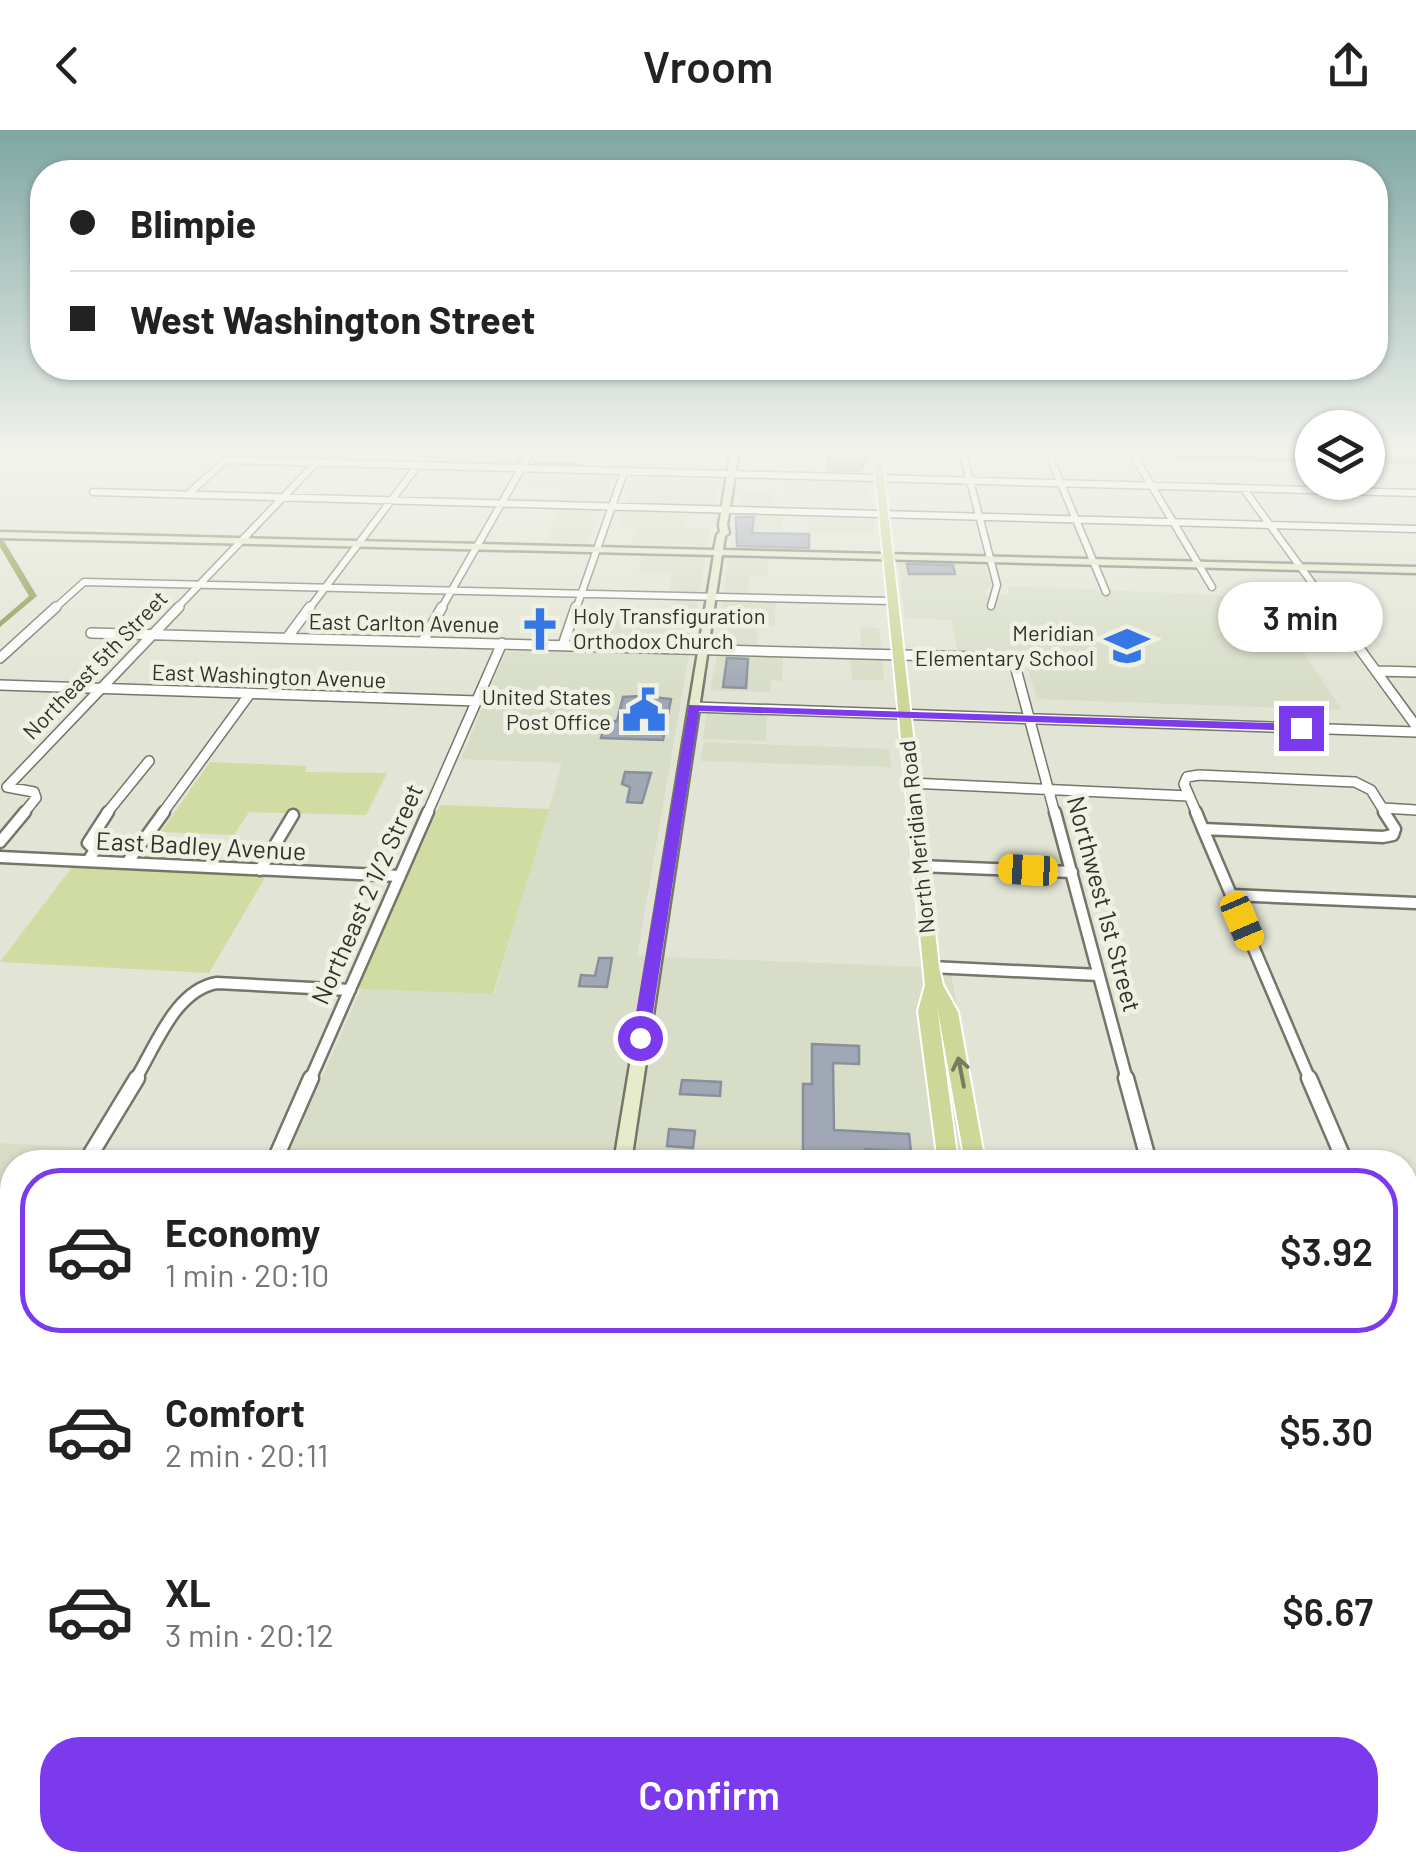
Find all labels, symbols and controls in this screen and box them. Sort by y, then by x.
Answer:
icon: back [40,38,95,93]
text: Vroom [643,38,773,92]
icon: share [1321,38,1376,93]
text: Blimpie [130,200,256,246]
text: West Washington Street [130,296,535,342]
map controls [1295,410,1385,500]
button: layers [1295,410,1385,500]
callout: 3 min [1218,583,1384,653]
street label: Northeast 5th Street [17,585,172,744]
text: 3 min [1263,598,1338,636]
place label: Holy Transfiguration Orthodox Church [573,602,766,653]
church icon: Holy Transfiguration Orthodox Church [516,605,564,653]
street label: East Carlton Avenue [308,607,500,637]
place label: Meridian Elementary School [915,619,1094,670]
school or university icon: Meridian Elementary School [1103,622,1151,670]
street label: East Washington Avenue [151,658,387,692]
place label: United States Post Office [482,683,611,734]
public building icon: United States Post Office [620,686,668,734]
route end [1279,706,1324,751]
street label: North Meridian Road [893,739,939,935]
street label: Northeast 2 1/2 Street [304,779,428,1009]
street label: Northwest 1st Street [1062,793,1148,1015]
street label: East Badley Avenue [95,825,307,865]
car [997,853,1059,887]
car [1216,888,1268,954]
route start [618,1016,663,1061]
one-way arrow [950,1056,969,1088]
icon: car [45,1206,135,1296]
text: Economy [165,1209,320,1255]
text: $3.92 [1280,1228,1373,1274]
text: 1 min · 20:10 [165,1255,329,1293]
icon: car [45,1386,135,1476]
text: Comfort [165,1389,305,1435]
text: $5.30 [1279,1408,1373,1454]
text: 2 min · 20:11 [165,1435,329,1473]
icon: car [45,1566,135,1656]
text: XL [165,1569,211,1615]
text: $6.67 [1282,1588,1373,1634]
text: 3 min · 20:12 [165,1615,334,1653]
button: Confirm [40,1737,1378,1852]

